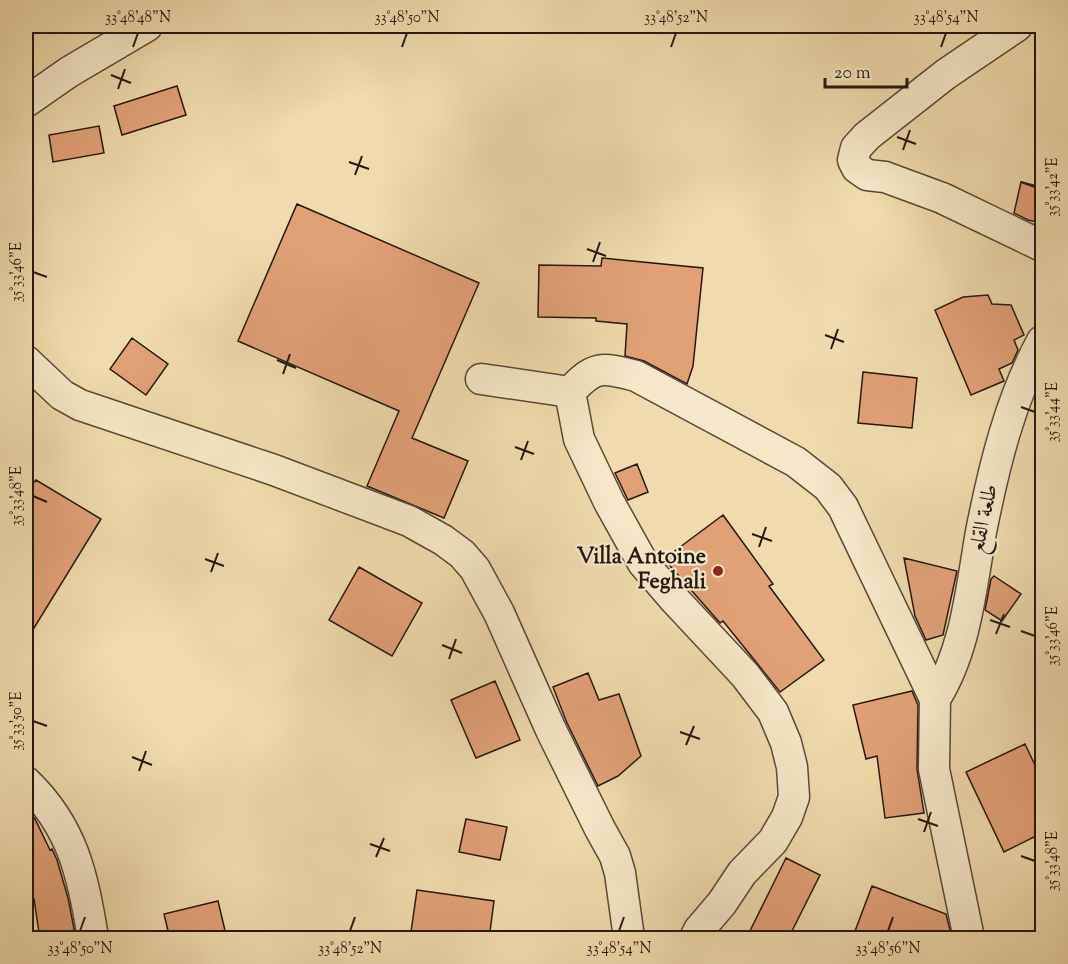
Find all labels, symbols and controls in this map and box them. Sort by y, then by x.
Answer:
text: 33°48'48"N [105,8,171,29]
text: 33°48'50"N [375,8,439,29]
text: 33°48'52"N [644,8,708,29]
text: 33°48'54"N [914,8,978,29]
scale bar [825,51,908,89]
text: 20 m [834,61,871,87]
text: 35°33'42"E [1043,157,1064,217]
text: 35°33'46"E [7,242,28,302]
text: 35°33'44"E [1043,382,1064,442]
text: 35°33'48"E [7,466,28,526]
street label: طلعة القلع [962,481,1009,557]
place label: Villa Antoine Feghali [577,542,707,599]
marker: Villa Antoine Feghali [711,564,725,578]
text: 35°33'46"E [1043,606,1064,666]
text: 35°33'50"E [7,691,28,751]
text: 35°33'48"E [1043,831,1064,891]
text: 33°48'50"N [48,939,112,960]
text: 33°48'52"N [318,939,382,960]
text: 33°48'54"N [587,939,651,960]
text: 33°48'56"N [856,939,920,960]

